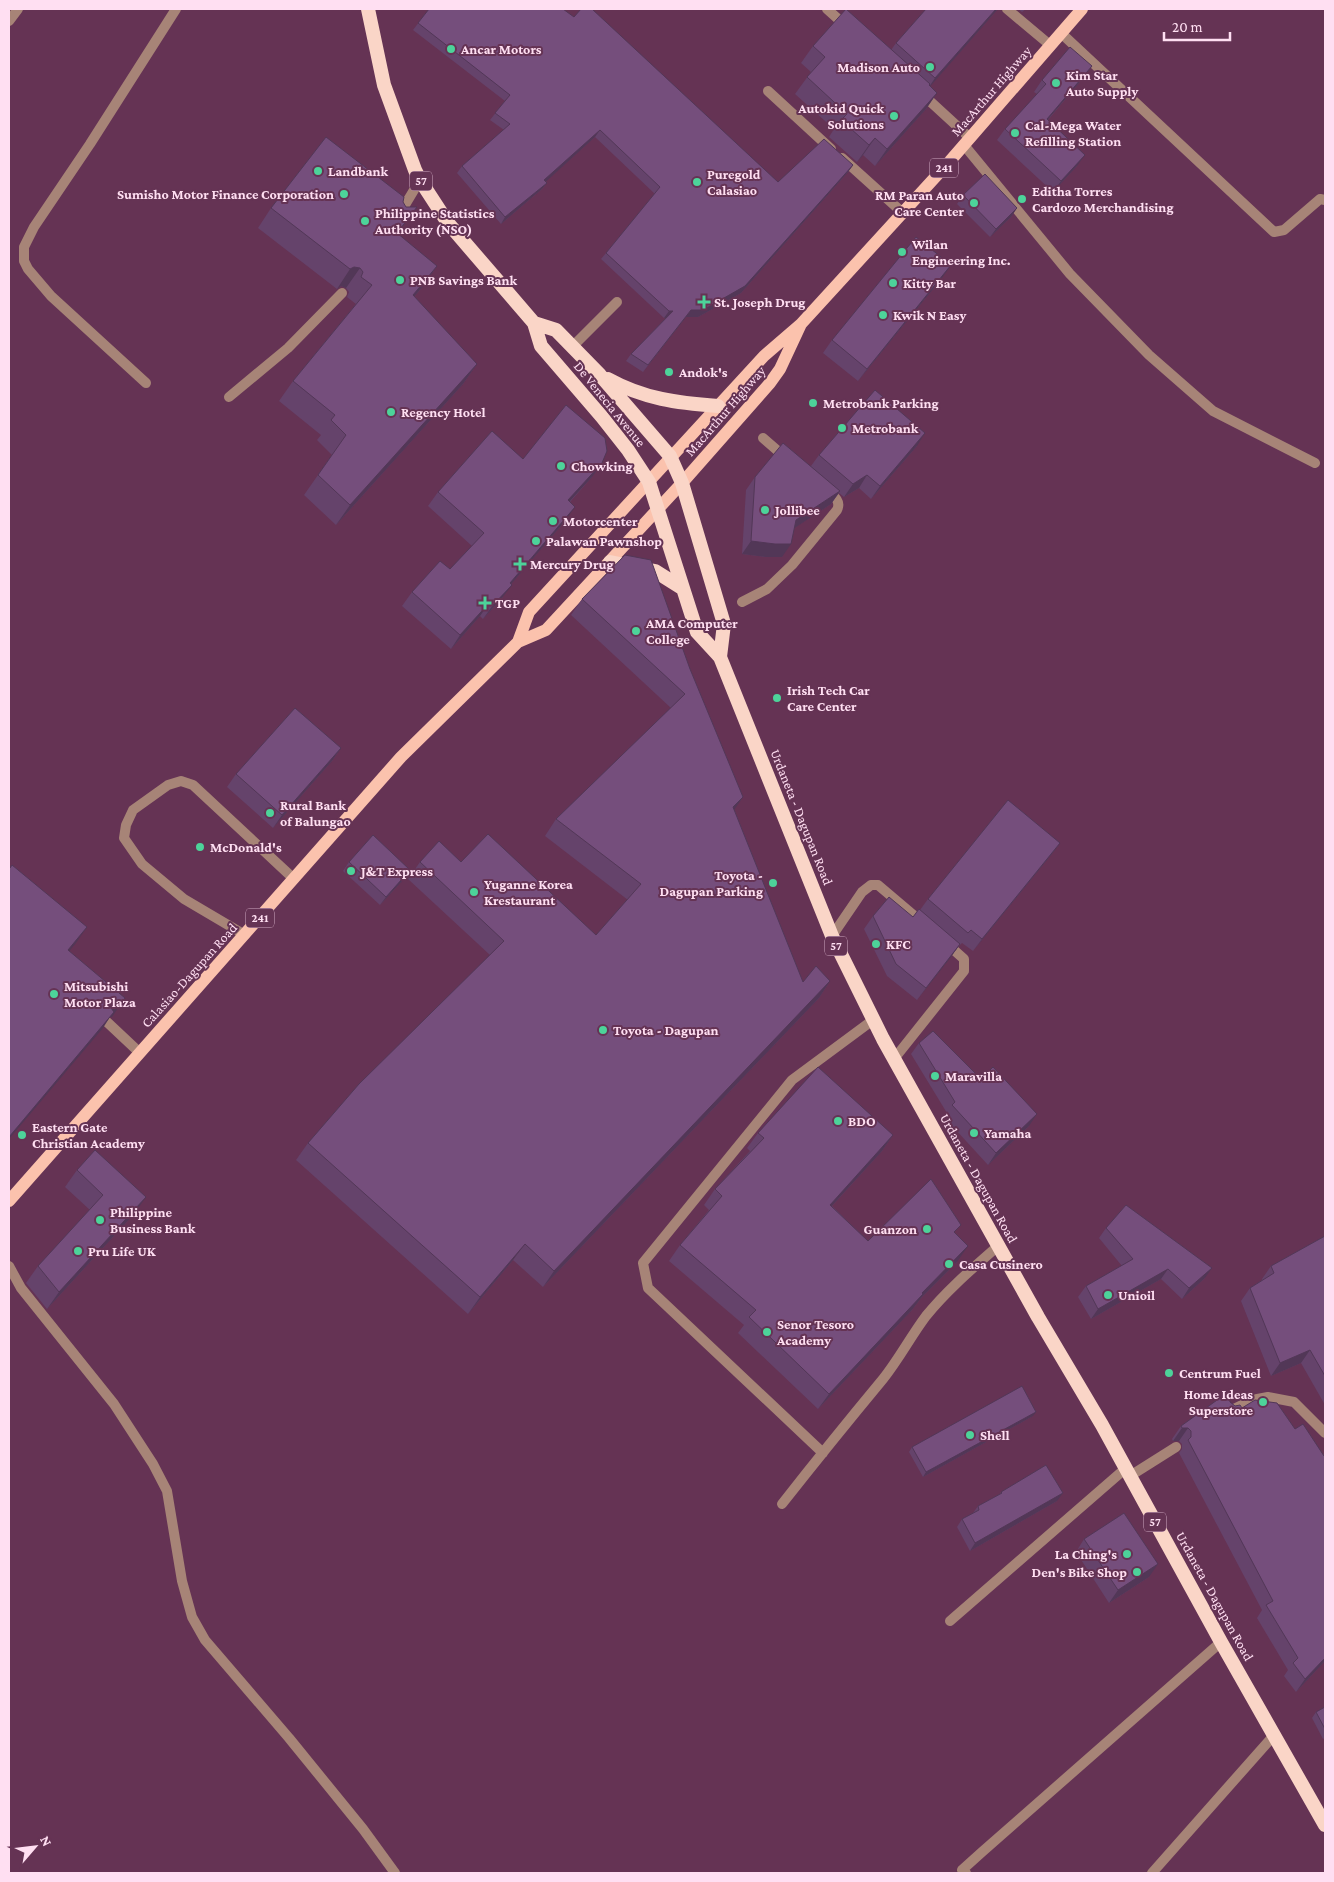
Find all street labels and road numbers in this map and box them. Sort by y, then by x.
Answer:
street label: MacArthur Highway [948,42,1035,139]
road number: 241 [930,158,958,178]
road number: 57 [410,172,432,190]
street label: De Venecia Avenue [571,358,649,450]
street label: MacArthur Highway [682,362,769,459]
street label: Urdaneta - Dagupan Road [767,747,837,888]
road number: 241 [246,908,274,928]
street label: Calasiao-Dagupan Road [138,919,241,1031]
road number: 57 [825,936,847,956]
street label: Urdaneta - Dagupan Road [937,1111,1021,1246]
road number: 57 [1144,1512,1166,1531]
street label: Urdaneta - Dagupan Road [1173,1529,1257,1664]

